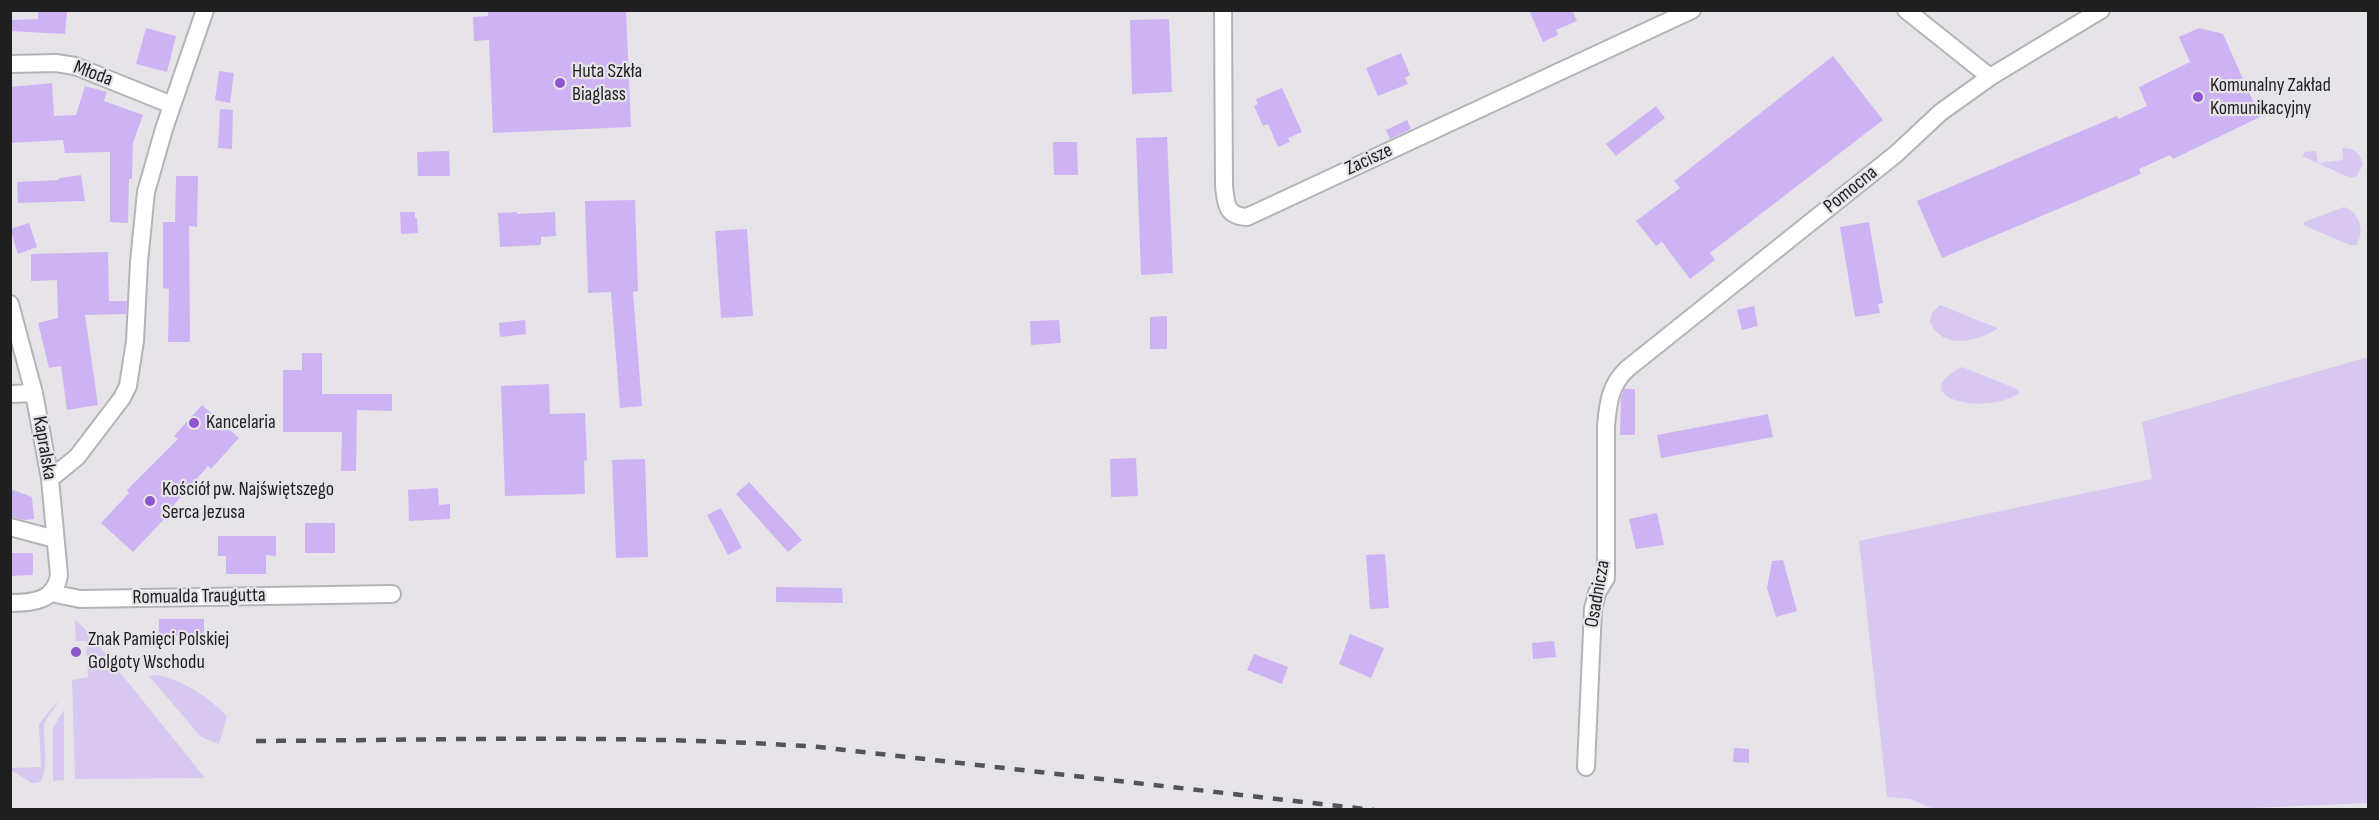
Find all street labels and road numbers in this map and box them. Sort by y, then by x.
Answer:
street label: Młoda [70,56,116,92]
street label: Zacisze [1342,139,1396,181]
street label: Pomocna [1819,161,1883,219]
street label: Kapralska [27,414,61,482]
street label: Osadnicza [1580,558,1616,630]
street label: Romualda Traugutta [132,584,266,610]

